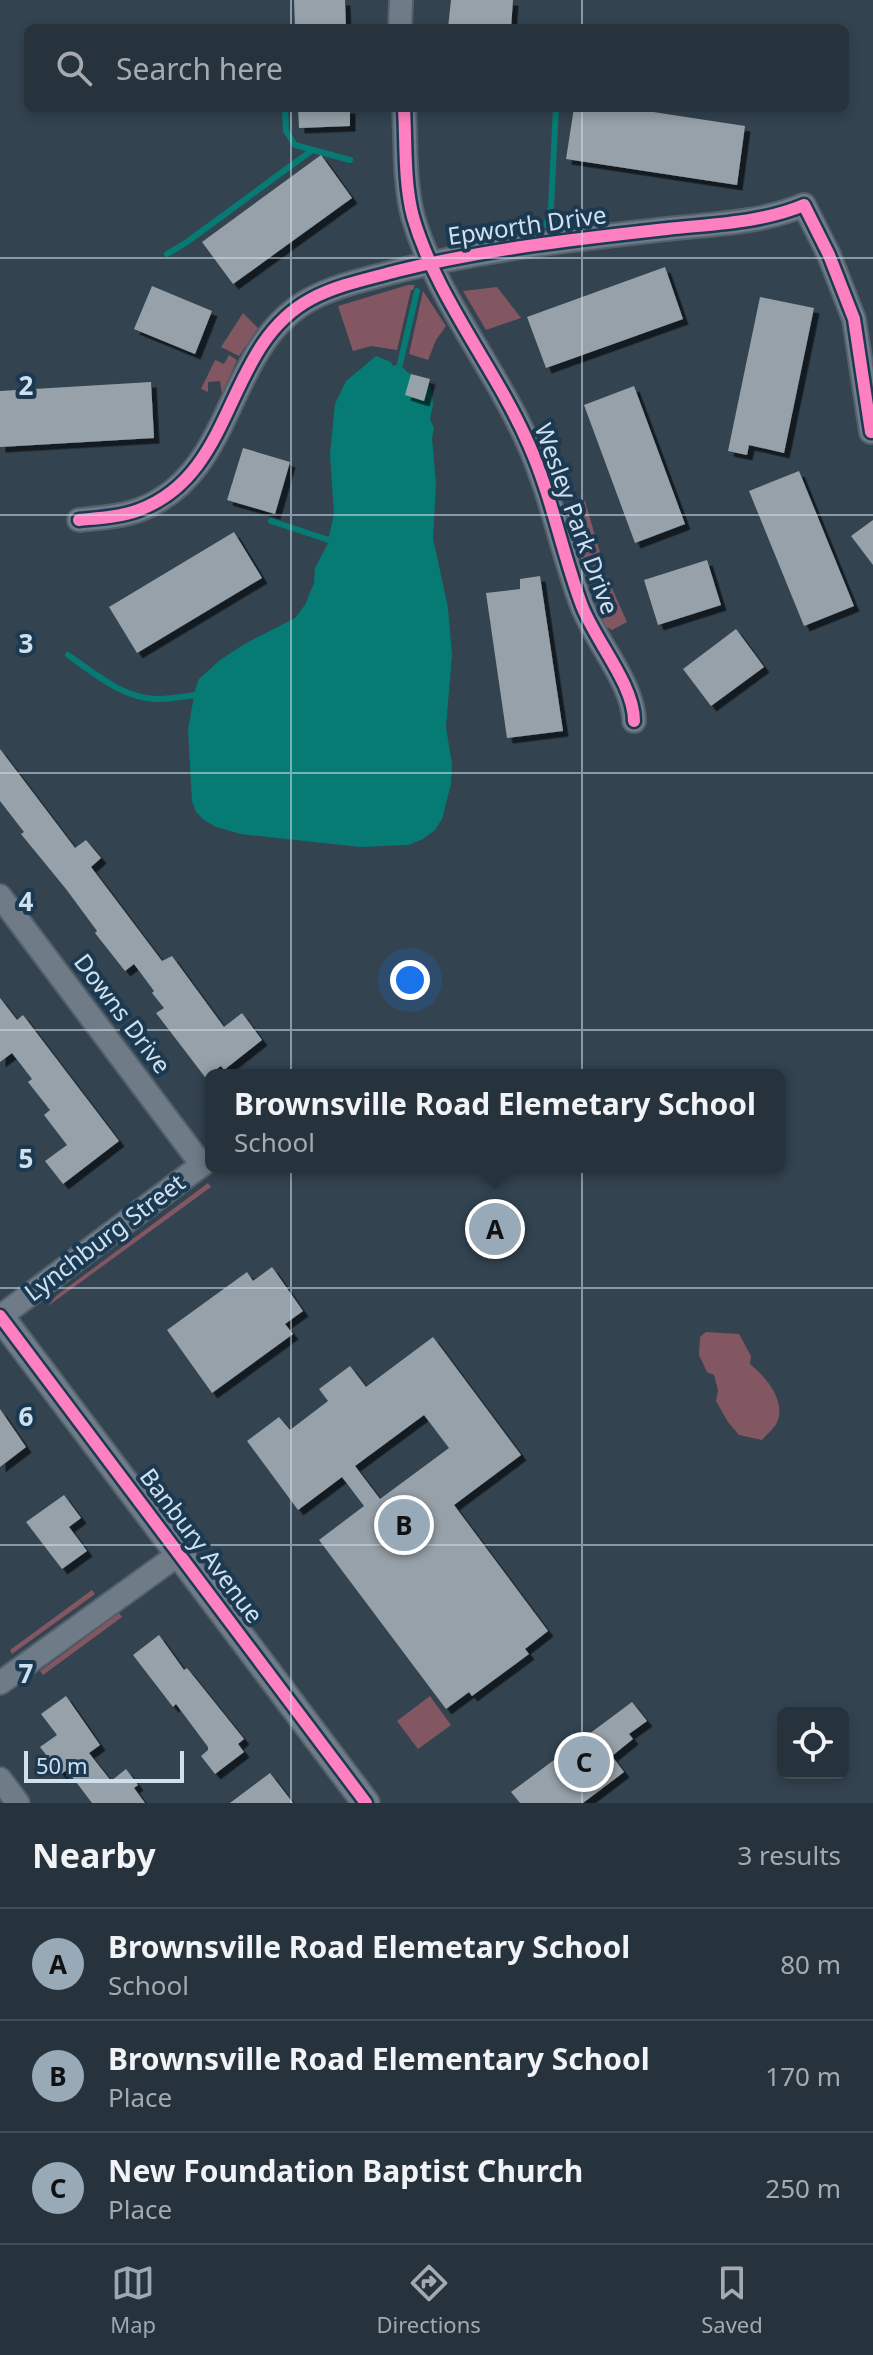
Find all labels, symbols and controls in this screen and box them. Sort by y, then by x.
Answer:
search box [24,24,849,112]
icon: search [52,46,96,90]
text: Search here [116,48,283,89]
street label: Epworth Drive [445,197,608,252]
text: 2 [19,367,34,403]
street label: Wesley Park Drive [528,418,627,619]
text: 3 [19,625,33,661]
text: 4 [19,883,34,919]
street label: Downs Drive [67,946,179,1080]
your location [390,960,430,1000]
popup [205,1069,785,1173]
text: Brownsville Road Elemetary School [234,1083,756,1124]
text: School [234,1124,315,1160]
text: 5 [19,1140,33,1176]
street label: Lynchburg Street [17,1165,191,1308]
pin: A [469,1199,521,1259]
text: 6 [19,1398,34,1434]
street label: Banbury Avenue [133,1461,271,1629]
pin: B [378,1495,430,1555]
text: 7 [19,1655,34,1691]
map controls [777,1707,849,1779]
button: locate [777,1707,849,1779]
pin: C [558,1732,610,1792]
scale bar [24,1747,184,1783]
text: 50 m [36,1750,87,1780]
text: Nearby [32,1832,156,1878]
text: 3 results [737,1837,841,1873]
text: Brownsville Road Elemetary School [108,1926,630,1967]
text: A [49,1946,67,1982]
text: 80 m [780,1946,841,1982]
text: School [108,1967,189,2003]
text: Brownsville Road Elementary School [108,2038,650,2079]
text: B [49,2058,67,2094]
text: 170 m [765,2058,841,2094]
text: Place [108,2079,172,2115]
text: New Foundation Baptist Church [108,2150,583,2191]
text: C [50,2170,66,2206]
text: 250 m [765,2170,841,2206]
text: Place [108,2191,172,2227]
tab: Map [110,2261,156,2339]
tab: Directions [376,2261,481,2339]
tab: Saved [701,2261,763,2339]

